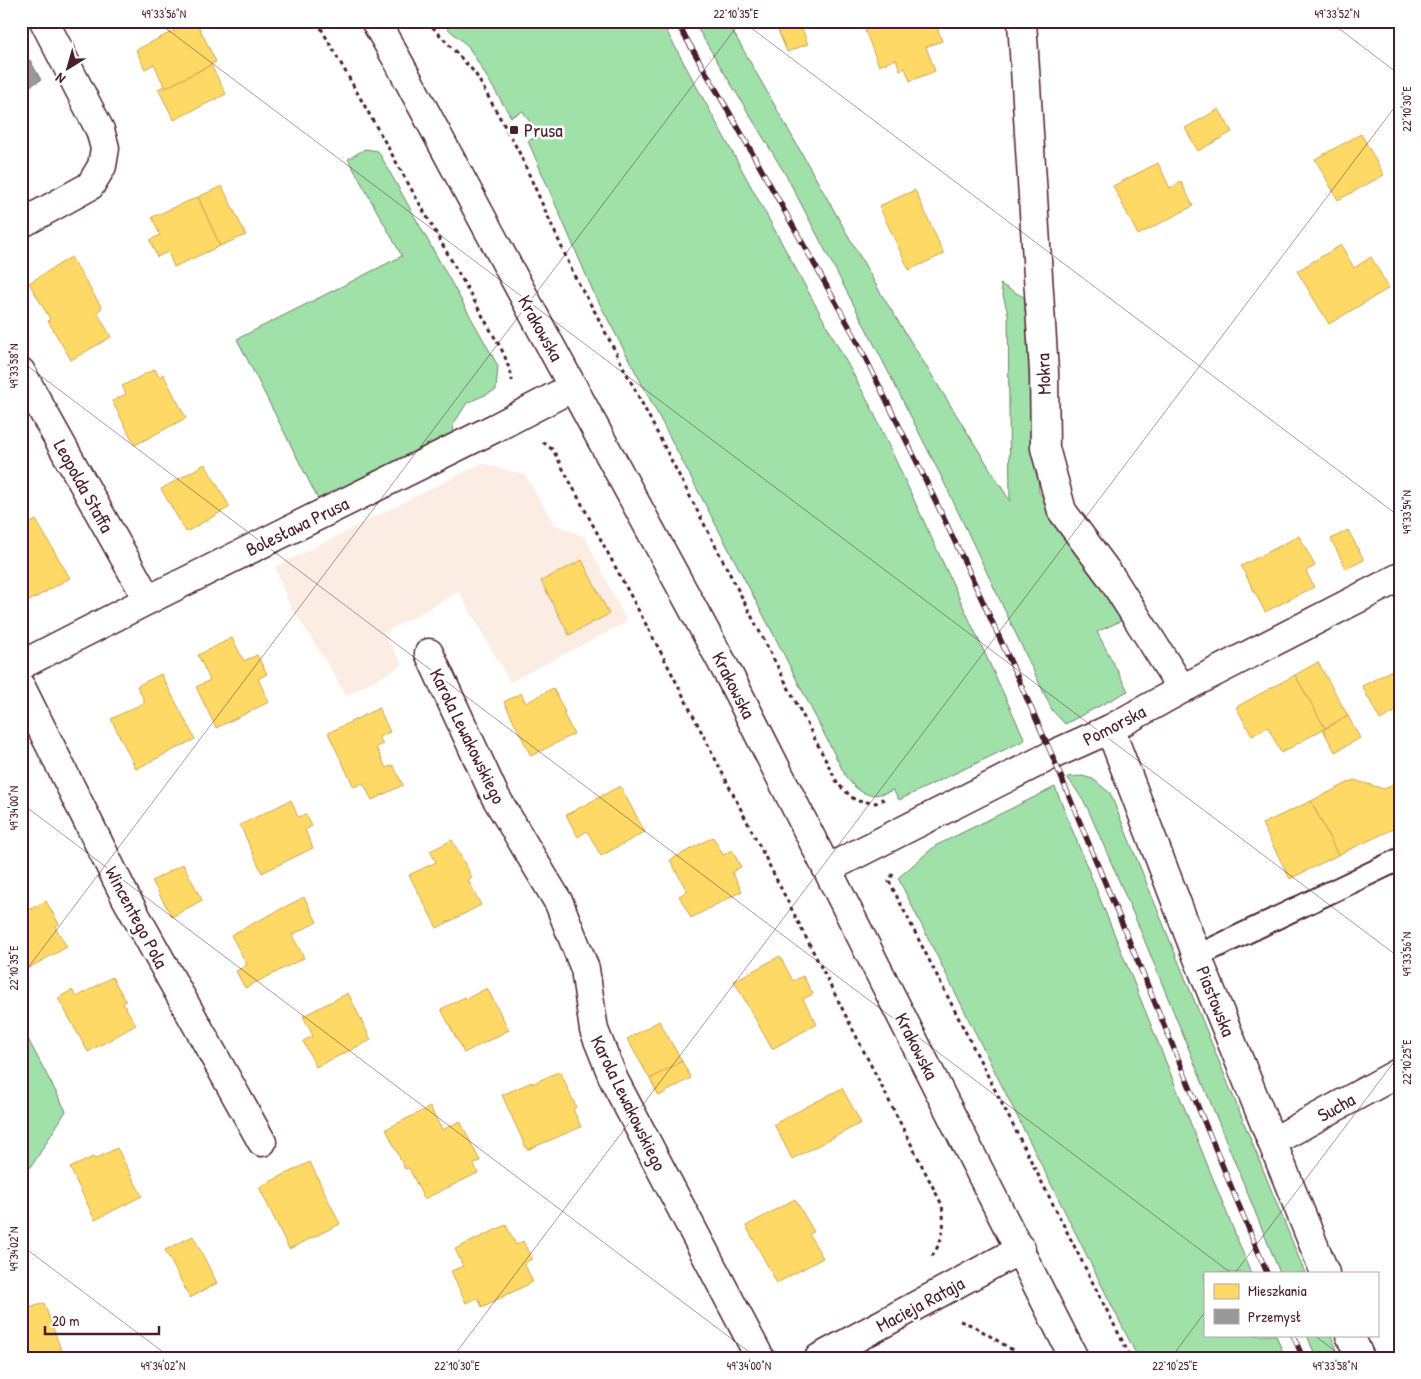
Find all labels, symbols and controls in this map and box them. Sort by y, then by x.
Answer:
text: 49°33'56"N [142,5,186,22]
text: 22°10'35"E [713,5,759,22]
text: 49°33'52"N [1314,5,1360,22]
north arrow [42,42,92,92]
text: N [51,69,69,89]
text: 22°10'30"E [1398,86,1415,132]
place label: Prusa [524,117,563,143]
marker: Prusa [508,124,520,136]
street label: Krakowska [512,290,570,366]
text: 49°33'58"N [5,344,22,388]
street label: Mokra [1029,352,1057,395]
street label: Leopolda Staffa [48,435,120,538]
street label: Bolesława Prusa [241,490,353,562]
text: 49°33'54"N [1398,490,1415,534]
street label: Krakowska [706,647,762,723]
street label: Karola Lewakowskiego [424,664,512,808]
street label: Pomorska [1078,698,1150,752]
text: 49°34'00"N [5,786,22,830]
street label: Wincentego Pola [99,861,175,973]
text: 49°33'56"N [1398,932,1415,976]
text: 22°10'35"E [5,945,22,991]
street label: Piastowska [1190,962,1242,1041]
street label: Krakowska [889,1008,945,1084]
street label: Karola Lewakowskiego [585,1031,673,1175]
text: 22°10'25"E [1398,1039,1415,1085]
street label: Sucha [1313,1086,1360,1128]
text: 49°34'02"N [5,1227,22,1271]
street label: Macieja Rataja [871,1270,969,1338]
legend [1204,1272,1378,1336]
text: Mieszkania [1248,1280,1307,1301]
scale bar [45,1304,159,1336]
text: Przemysł [1248,1306,1301,1327]
text: 20 m [52,1310,79,1331]
text: 49°34'02"N [141,1357,185,1374]
text: 22°10'30"E [434,1357,480,1374]
text: 49°34'00"N [727,1357,771,1374]
text: 22°10'25"E [1152,1357,1198,1374]
text: 49°33'58"N [1313,1357,1357,1374]

